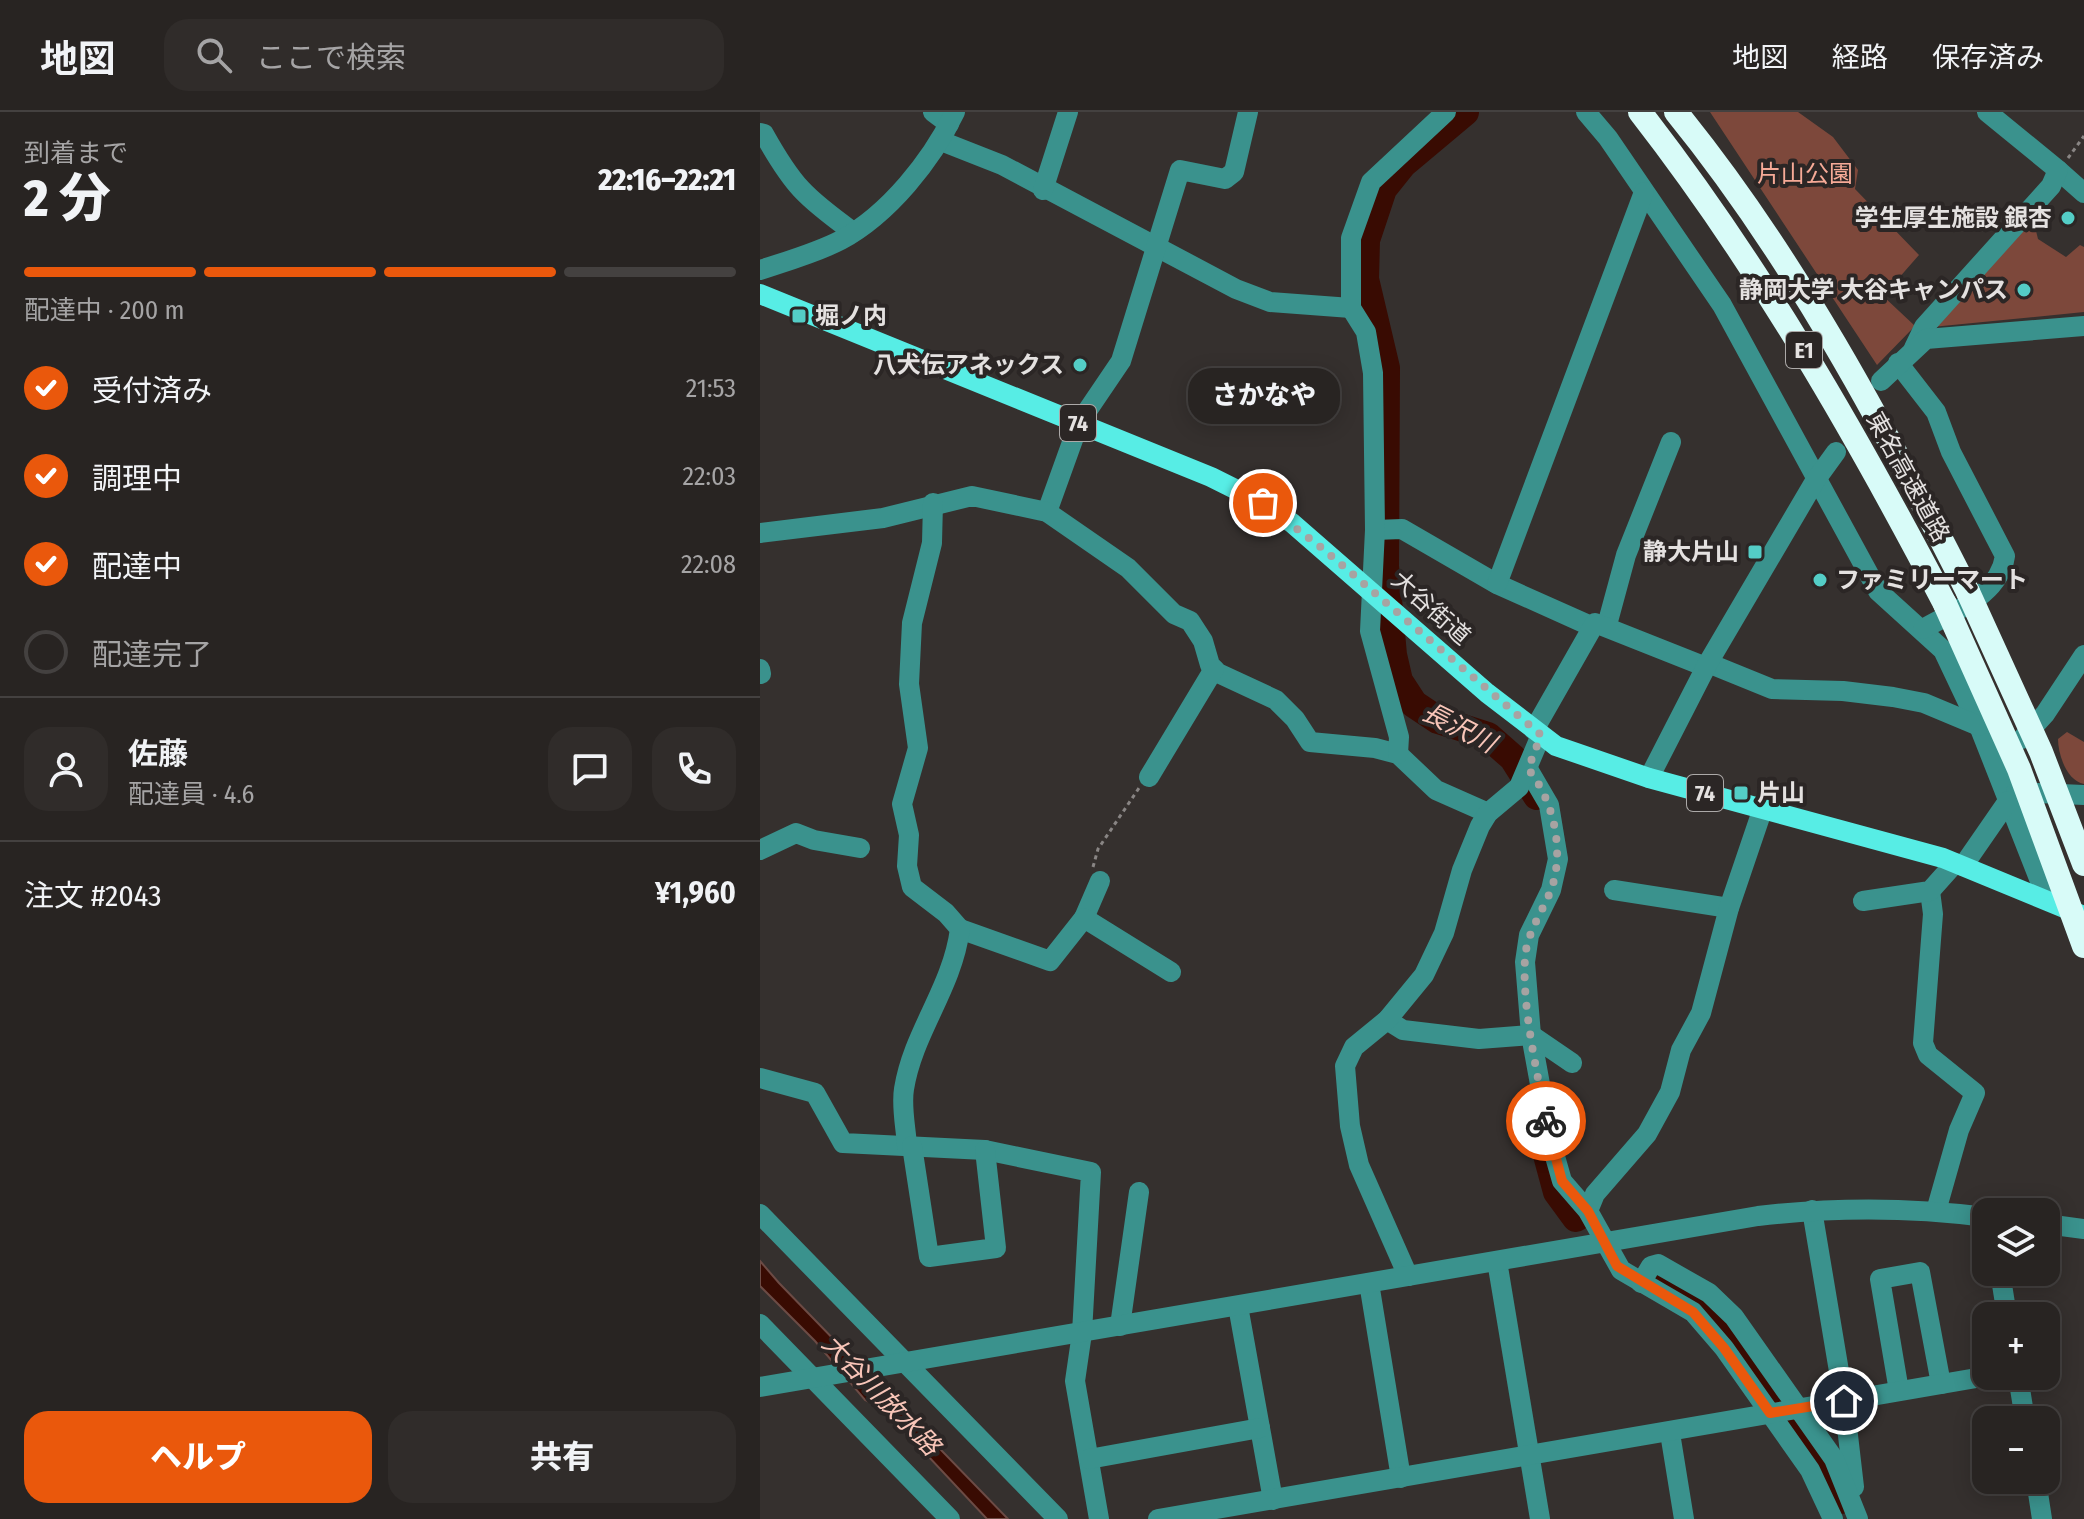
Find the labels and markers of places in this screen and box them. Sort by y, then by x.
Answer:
place label: 学生厚生施設 銀杏 [1855,204,2052,232]
marker: 学生厚生施設 銀杏 [2059,209,2077,227]
place label: 静岡大学 大谷キャンパス [1739,276,2008,304]
marker: 静岡大学 大谷キャンパス [2015,281,2033,299]
place label: 堀ノ内 [815,302,887,330]
marker: 堀ノ内 [790,307,808,325]
place label: 八犬伝アネックス [873,351,1064,379]
marker: 八犬伝アネックス [1071,356,1089,374]
callout: さかなや [1187,367,1339,423]
pin [1229,469,1297,537]
place label: 静大片山 [1643,538,1739,566]
marker: 静大片山 [1746,543,1764,561]
place label: ファミリーマート [1836,566,2028,594]
marker: ファミリーマート [1811,571,1829,589]
place label: 片山 [1757,779,1805,807]
marker: 片山 [1732,784,1750,802]
pin [1810,1367,1878,1435]

